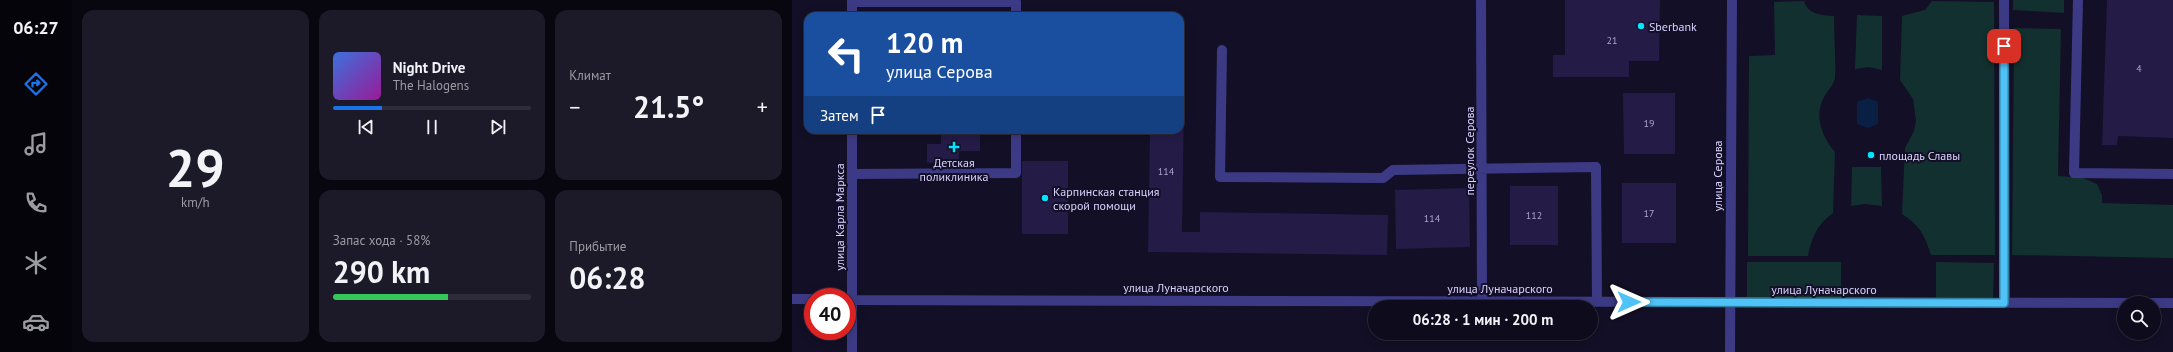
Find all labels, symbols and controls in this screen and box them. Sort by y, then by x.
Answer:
text: 06:27 [13,16,59,39]
place label: Sberbank [1649,19,1697,34]
marker: Sberbank [1636,21,1646,31]
text: 120 m [886,24,963,61]
icon: left [820,28,872,80]
pin [1987,29,2021,63]
house number: 21 [1607,34,1617,47]
icon: arrive [1993,35,2015,57]
text: Night Drive [393,58,465,77]
text: улица Серова [886,60,993,83]
house number: 4 [2136,62,2142,75]
text: Климат [569,67,611,84]
icon: directions [22,70,50,98]
text: The Halogens [393,77,469,94]
text: 21.5° [633,87,704,126]
text: − [569,93,580,121]
text: + [757,93,768,121]
icon: arrive [867,104,889,126]
text: Затем [820,106,859,125]
street label: переулок Серова [1462,106,1477,196]
icon: previous [355,116,377,138]
icon: pause [421,116,443,138]
icon: next [487,116,509,138]
house number: 19 [1644,117,1654,130]
icon: music [22,130,50,158]
text: 29 [166,134,225,201]
street label: улица Серова [1710,140,1725,212]
marker: Детская поликлиника [948,141,960,153]
place label: площадь Славы [1879,148,1960,163]
marker: площадь Славы [1866,150,1876,160]
place label: Детская поликлиника [920,155,988,184]
street label: улица Карла Маркса [832,163,847,271]
house number: 114 [1158,165,1175,178]
place label: Карпинская станция скорой помощи [1053,184,1159,213]
icon: phone [22,189,50,217]
marker: Карпинская станция скорой помощи [1040,193,1050,203]
text: km/h [181,194,210,211]
house number: 17 [1644,207,1654,220]
house number: 112 [1526,209,1542,222]
house number: 114 [1424,212,1441,225]
text: Запас хода · 58% [333,232,430,249]
text: Прибытие [569,238,626,255]
icon: climate [22,249,50,277]
text: 290 km [333,252,430,291]
text: 06:28 [569,258,645,297]
street label: улица Луначарского [1123,280,1229,295]
street label: улица Луначарского [1447,281,1553,296]
position arrow [1608,281,1650,323]
street label: улица Луначарского [1771,282,1877,297]
speed limit sign: 40 [804,288,856,340]
map controls [2117,296,2161,340]
button: search [2117,296,2161,340]
icon: car [22,308,50,336]
text: 06:28 · 1 мин · 200 m [1413,310,1553,329]

